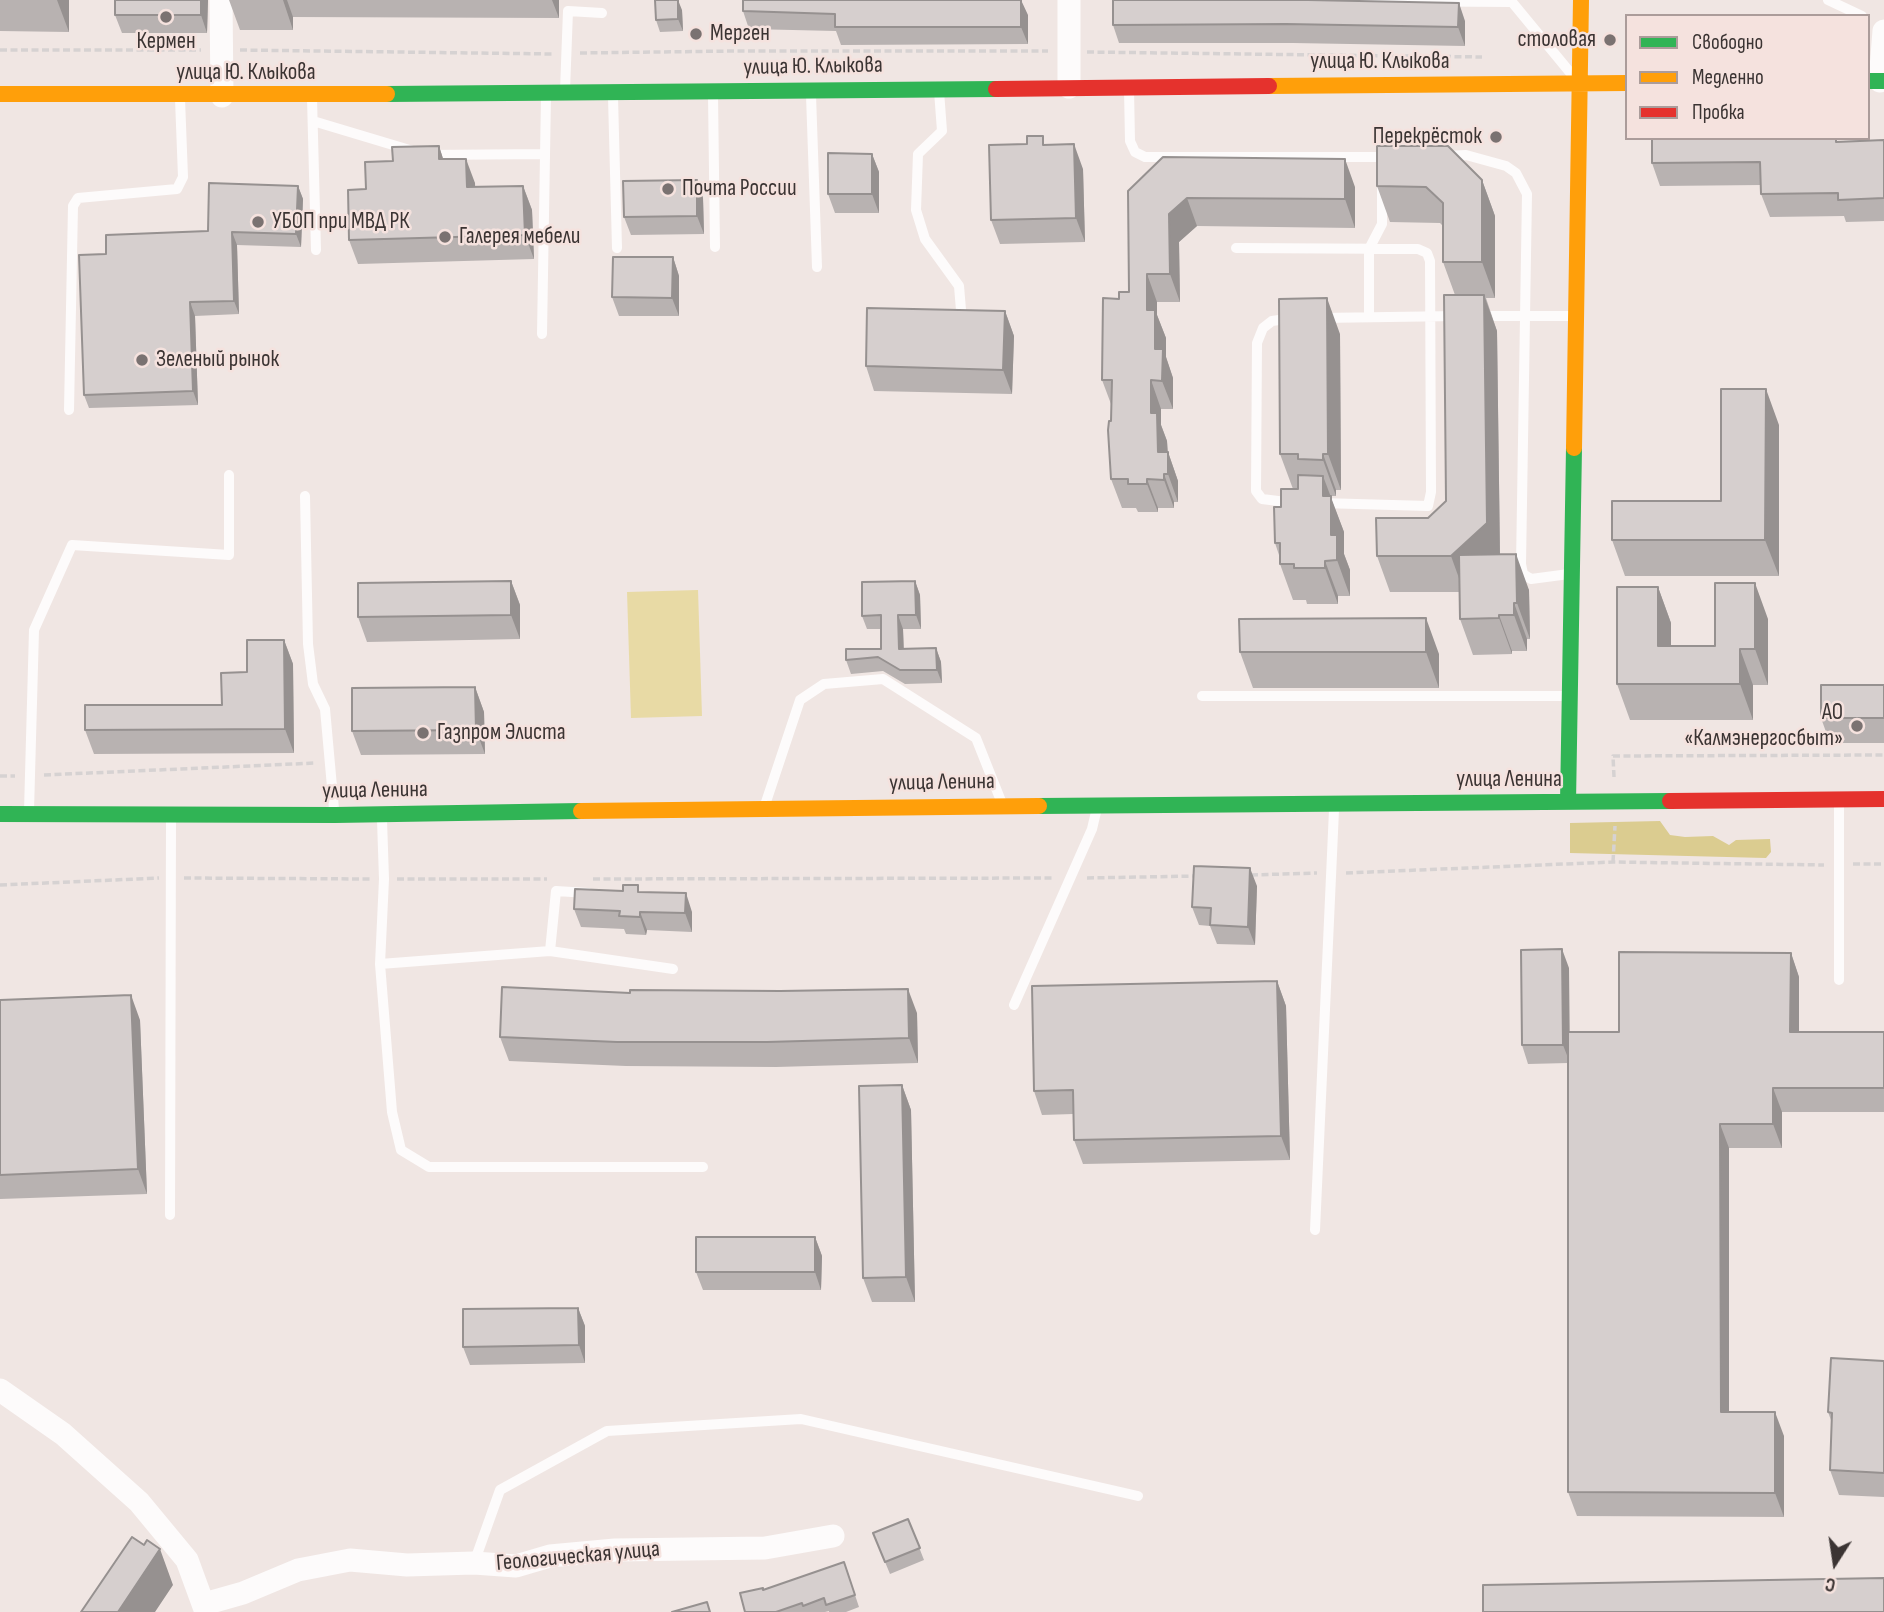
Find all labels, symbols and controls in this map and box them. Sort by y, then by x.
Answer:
marker: Кермен [158,9,174,25]
legend [1625,14,1870,140]
place label: Мерген [710,20,770,48]
marker: Мерген [688,26,704,42]
place label: столовая [1518,26,1596,54]
place label: Кермен [137,28,195,56]
text: Свободно [1692,30,1763,55]
marker: столовая [1602,32,1618,48]
street label: улица Ю. Клыкова [1310,48,1450,76]
street label: улица Ю. Клыкова [743,52,883,82]
street label: улица Ю. Клыкова [176,59,316,87]
text: Медленно [1692,65,1764,90]
text: Пробка [1692,100,1745,125]
place label: Перекрёсток [1373,123,1482,151]
marker: Перекрёсток [1488,129,1504,145]
place label: Почта России [682,175,797,203]
marker: Почта России [660,181,676,197]
place label: УБОП при МВД РК [272,208,410,236]
marker: УБОП при МВД РК [250,214,266,230]
place label: Галерея мебели [459,223,580,251]
marker: Галерея мебели [437,229,453,245]
place label: Зеленый рынок [156,346,279,374]
marker: Зеленый рынок [134,352,150,368]
place label: АО «Калмэнергосбыт» [1684,699,1843,753]
marker: АО «Калмэнергосбыт» [1849,718,1865,734]
place label: Газпром Элиста [437,719,566,747]
marker: Газпром Элиста [415,725,431,741]
street label: улица Ленина [1456,766,1562,794]
street label: улица Ленина [889,768,995,798]
street label: улица Ленина [322,776,428,806]
north arrow [1800,1528,1870,1598]
street label: Геологическая улица [495,1536,661,1578]
text: С [1823,1572,1838,1596]

